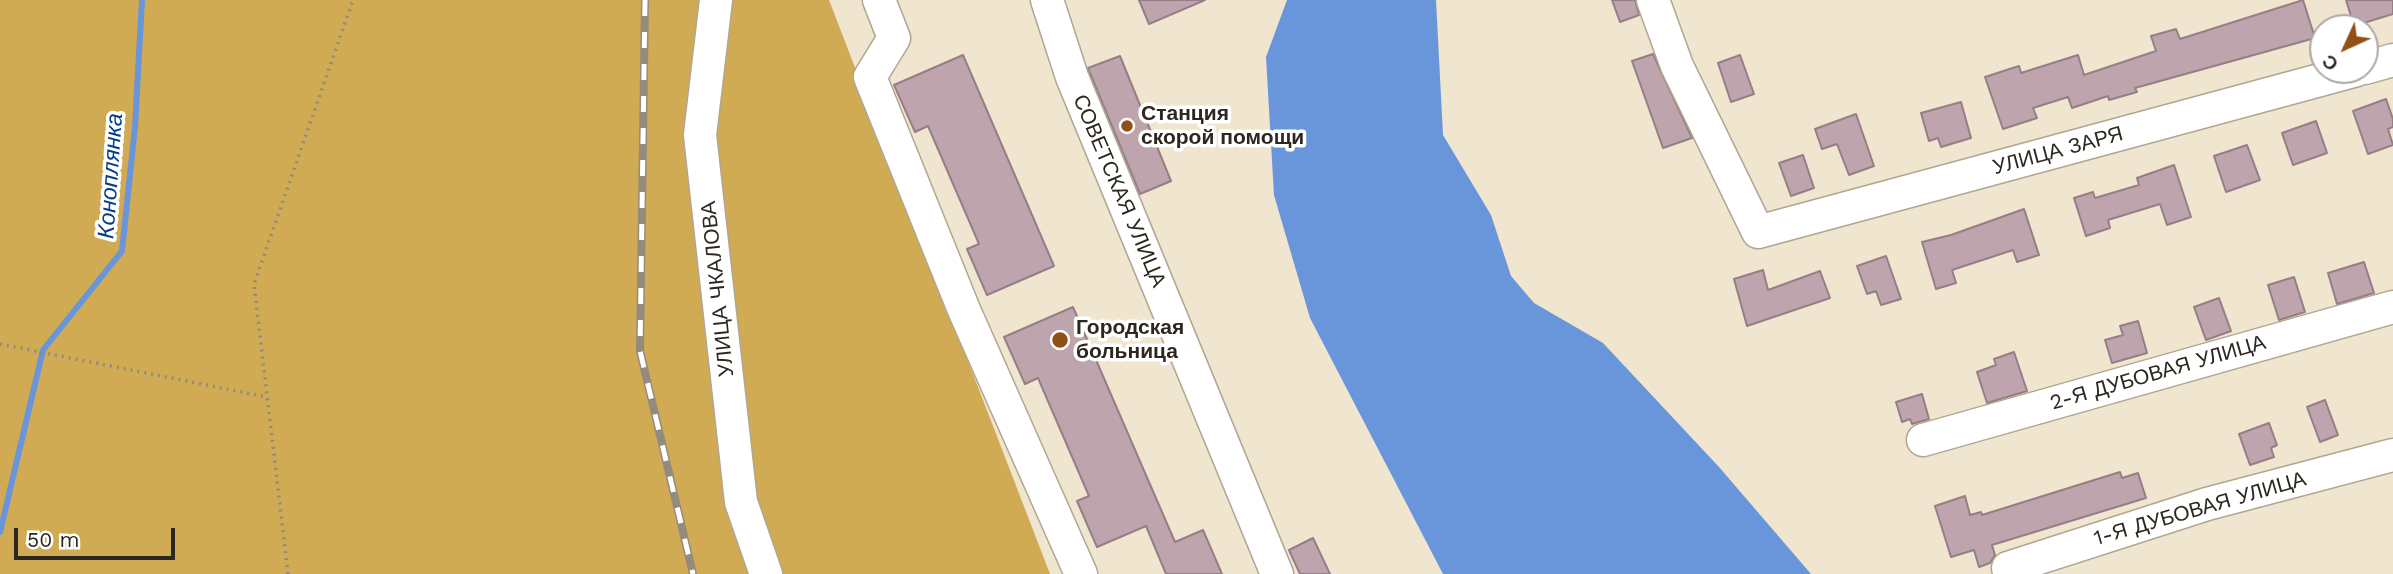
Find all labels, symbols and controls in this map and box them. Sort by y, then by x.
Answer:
north arrow [2309,14,2379,84]
text: С [2317,50,2343,76]
street label: СОВЕТСКАЯ УЛИЦА [1067,91,1171,291]
place label: Станция скорой помощи [1141,101,1304,151]
water label: Коноплянка [93,112,129,240]
marker: Станция скорой помощи [1119,118,1135,134]
street label: УЛИЦА ЗАРЯ [1990,122,2126,180]
street label: УЛИЦА ЧКАЛОВА [696,200,740,378]
place label: Городская больница [1076,315,1184,365]
marker: Городская больница [1050,330,1070,350]
street label: 2-Я ДУБОВАЯ УЛИЦА [2047,330,2269,416]
street label: 1-Я ДУБОВАЯ УЛИЦА [2091,467,2309,551]
scale bar [18,514,178,558]
text: 50 m [27,527,79,552]

